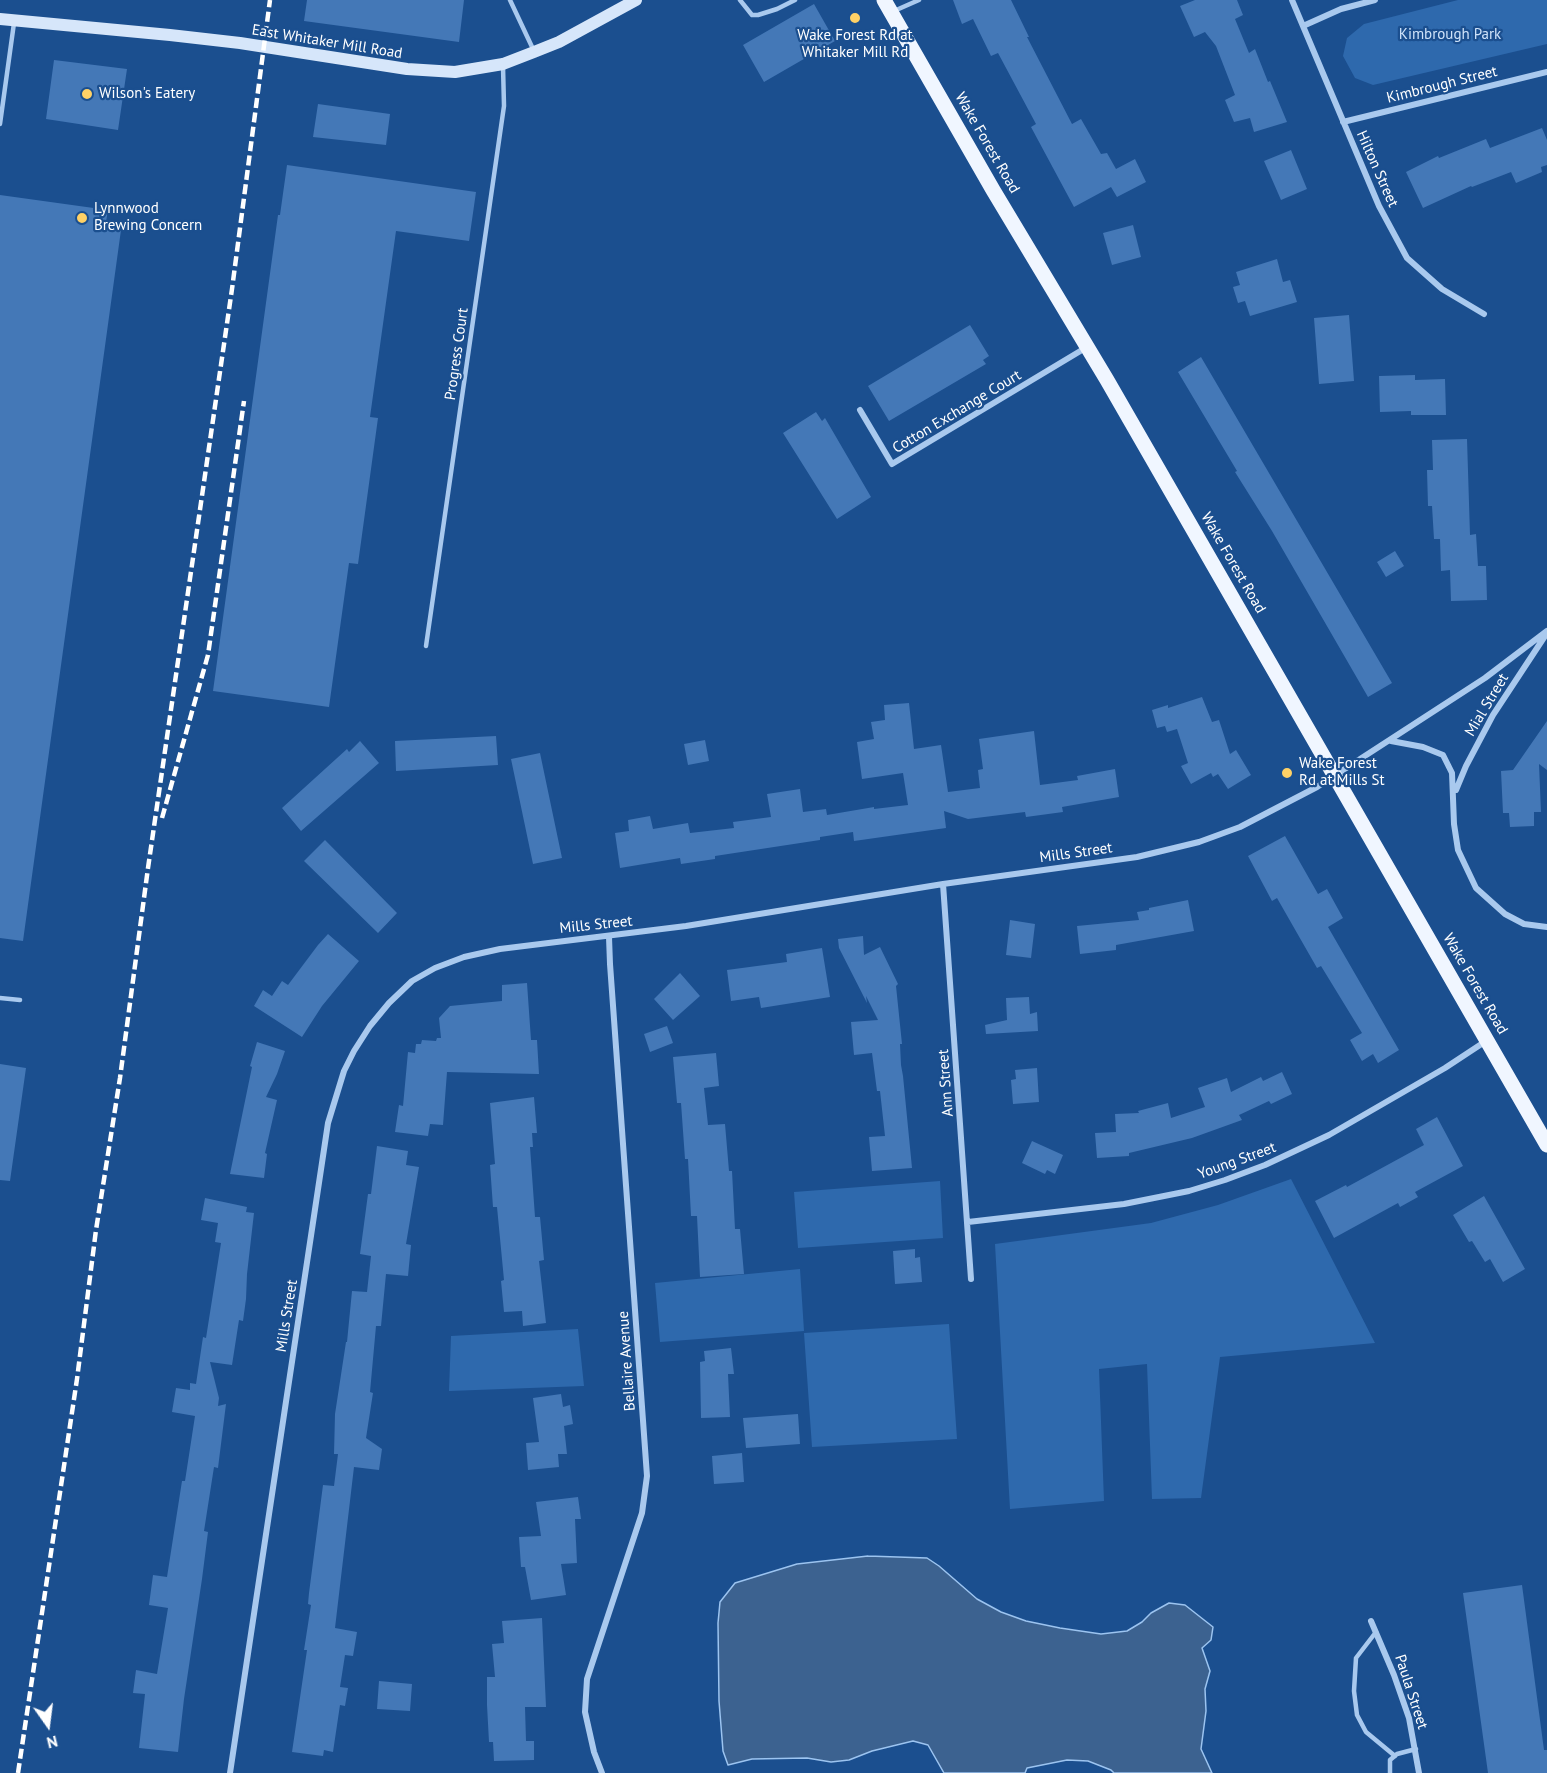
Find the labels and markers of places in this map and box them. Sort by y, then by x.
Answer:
marker: Wake Forest Rd at Whitaker Mill Rd [848,11,862,25]
place label: Wake Forest Rd at Whitaker Mill Rd [797,27,913,62]
place label: Wilson's Eatery [99,85,195,103]
marker: Wilson's Eatery [80,87,94,101]
place label: Lynnwood Brewing Concern [94,200,202,235]
marker: Lynnwood Brewing Concern [75,211,89,225]
place label: Wake Forest Rd at Mills St [1299,755,1385,790]
marker: Wake Forest Rd at Mills St [1280,766,1294,780]

